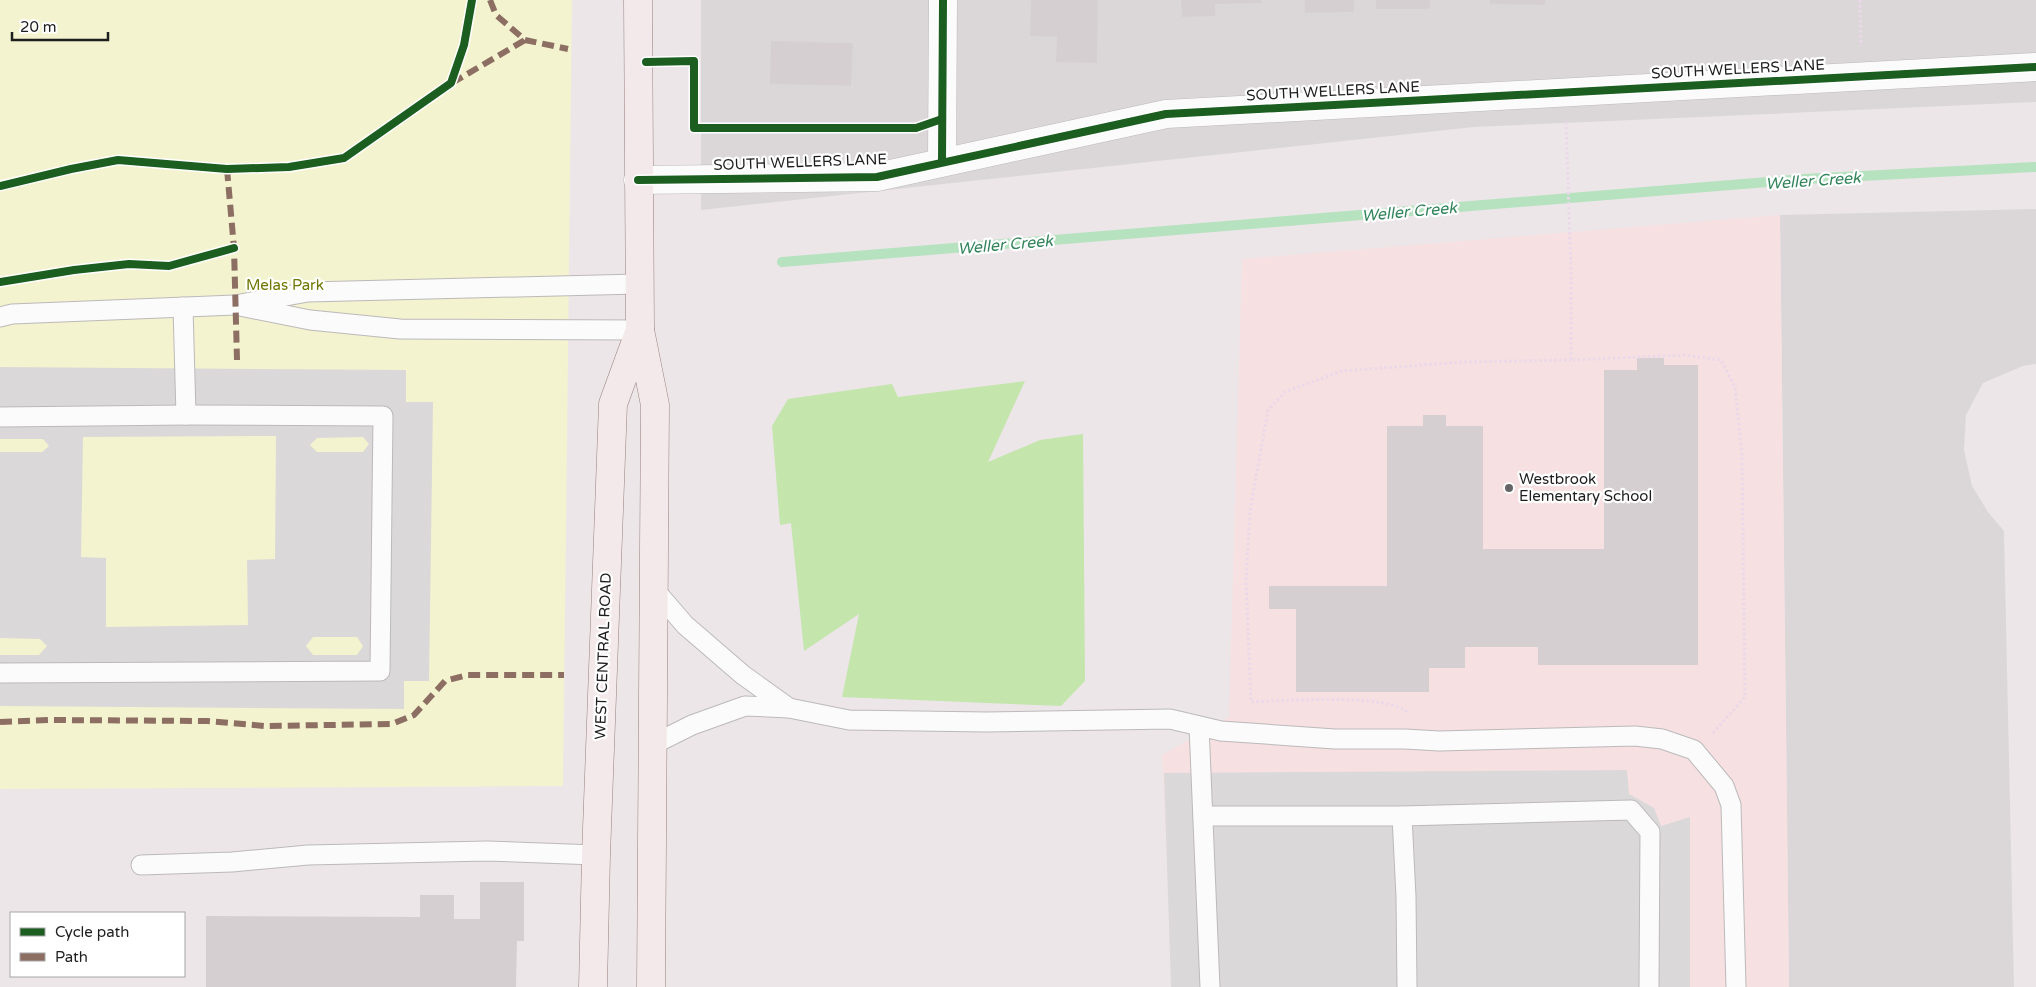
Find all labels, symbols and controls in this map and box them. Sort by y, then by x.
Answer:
scale bar [12,10,109,42]
text: 20 m [20,18,57,36]
street label: SOUTH WELLERS LANE [1651,55,1825,83]
street label: SOUTH WELLERS LANE [1246,77,1420,105]
street label: SOUTH WELLERS LANE [713,150,887,174]
water label: Weller Creek [1765,168,1863,194]
water label: Weller Creek [1361,198,1459,226]
water label: Weller Creek [957,231,1055,259]
park label: Melas Park [246,276,324,294]
place label: Westbrook Elementary School [1519,470,1652,505]
marker: Westbrook Elementary School [1503,482,1515,494]
street label: WEST CENTRAL ROAD [591,572,615,740]
legend [10,912,185,977]
text: Cycle path [55,923,129,941]
text: Path [55,948,88,966]

